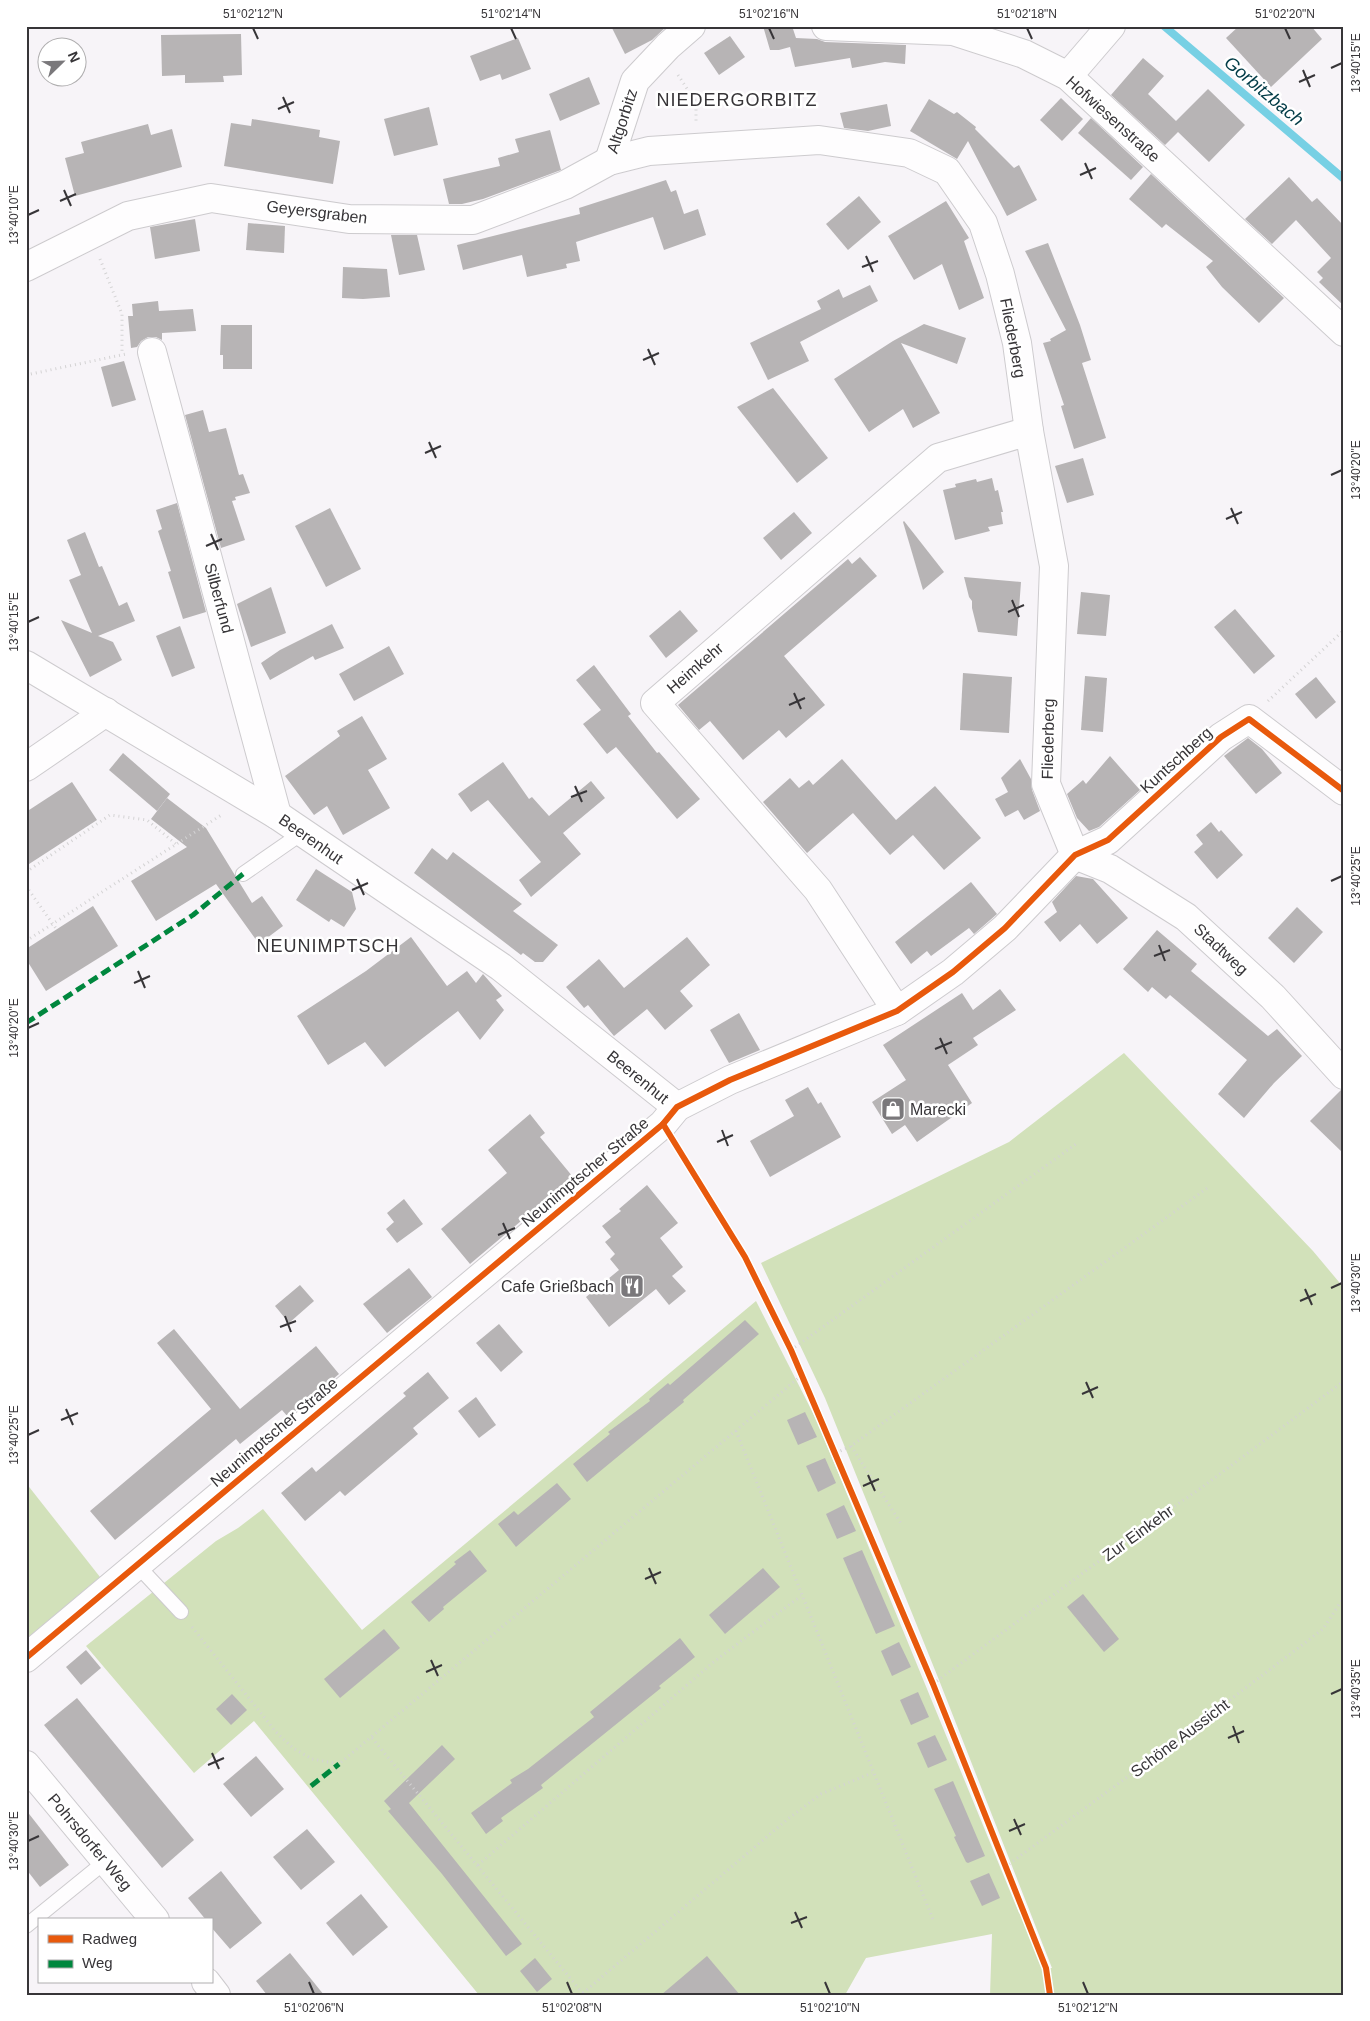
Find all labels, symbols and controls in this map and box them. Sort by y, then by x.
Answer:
text: 51°02'12"N [223,7,283,21]
text: 51°02'14"N [481,7,541,21]
text: 51°02'16"N [739,7,799,21]
text: 51°02'18"N [997,7,1057,21]
text: 51°02'20"N [1255,7,1315,21]
text: 13°40'15"E [1349,33,1363,93]
north arrow [38,38,88,88]
text: N [65,49,83,65]
water label: Gorbitzbach [1220,52,1308,130]
street label: Hofwiesenstraße [1063,73,1163,166]
street label: Altgorbitz [604,87,640,155]
district label: NIEDERGORBITZ [656,90,818,110]
text: 13°40'10"E [7,185,21,245]
street label: Geyersgraben [266,197,368,227]
street label: Fliederberg [997,297,1029,379]
text: 13°40'20"E [1349,440,1363,500]
street label: Silberfund [201,561,237,635]
text: 13°40'15"E [7,592,21,652]
street label: Heimkehr [664,639,727,697]
street label: Fliederberg [1039,698,1057,780]
street label: Kuntschberg [1137,724,1215,796]
street label: Beerenhut [276,811,347,867]
text: 13°40'25"E [1349,846,1363,906]
street label: Stadtweg [1191,920,1251,978]
district label: NEUNIMPTSCH [256,936,400,956]
text: 13°40'20"E [7,998,21,1058]
street label: Beerenhut [604,1047,672,1107]
shop icon: Marecki [880,1096,906,1122]
place label: Marecki [910,1101,966,1118]
street label: Neunimptscher Straße [518,1114,652,1230]
text: 13°40'30"E [1349,1253,1363,1313]
restaurant icon: Cafe Grießbach [619,1273,645,1299]
place label: Cafe Grießbach [501,1278,614,1295]
street label: Neunimptscher Straße [207,1374,341,1490]
text: 13°40'25"E [7,1405,21,1465]
street label: Zur Einkehr [1100,1501,1177,1564]
text: 13°40'35"E [1349,1659,1363,1719]
street label: Schöne Aussicht [1128,1695,1233,1780]
street label: Pohrsdorfer Weg [45,1790,135,1894]
text: 13°40'30"E [7,1811,21,1871]
legend [38,1918,212,1984]
text: Radweg [82,1930,137,1947]
text: Weg [82,1954,113,1971]
text: 51°02'06"N [284,2001,344,2015]
text: 51°02'08"N [542,2001,602,2015]
text: 51°02'10"N [800,2001,860,2015]
text: 51°02'12"N [1058,2001,1118,2015]

